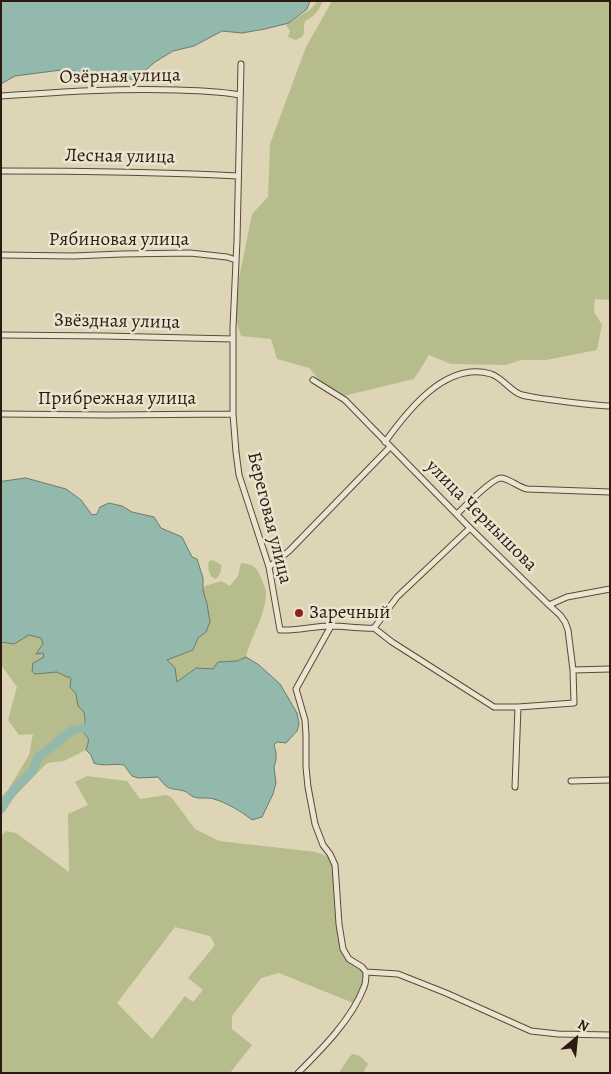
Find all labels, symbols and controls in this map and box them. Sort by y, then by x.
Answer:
street label: Озёрная улица [59,65,181,89]
street label: Лесная улица [65,145,175,169]
street label: Рябиновая улица [49,229,189,251]
street label: Звёздная улица [54,309,180,335]
street label: Прибрежная улица [38,388,196,410]
street label: Береговая улица [242,450,296,586]
street label: улица Чернышова [420,455,542,577]
place label: Заречный [309,602,390,624]
marker: Заречный [293,607,305,619]
north arrow [551,1014,601,1064]
text: N [574,1015,592,1036]

